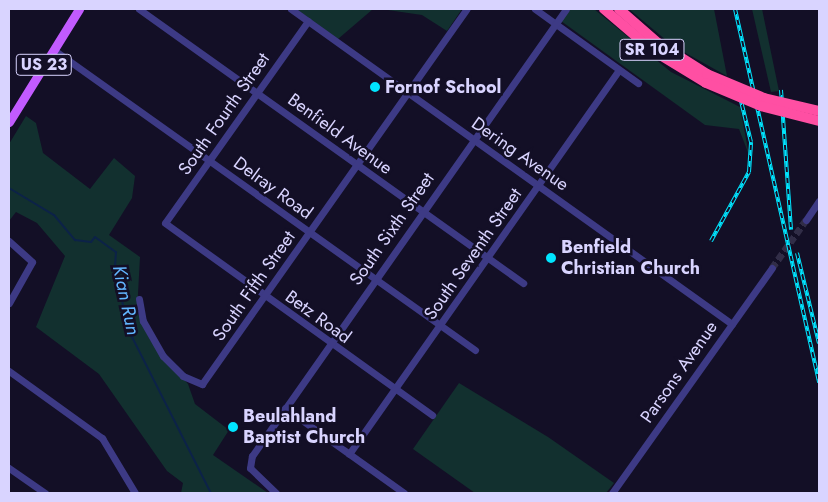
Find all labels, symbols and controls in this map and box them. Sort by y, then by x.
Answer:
road number: SR 104 [618,36,686,64]
street label: South Fourth Street [174,49,274,179]
road number: US 23 [15,52,73,78]
place label: Fornof School [385,76,501,98]
marker: Fornof School [369,81,381,93]
street label: Benfield Avenue [284,89,396,179]
street label: Dering Avenue [467,113,573,195]
street label: Delray Road [229,152,317,224]
street label: South Sixth Street [345,169,439,289]
street label: South Seventh Street [420,184,526,324]
street label: South Fifth Street [208,227,300,345]
place label: Benfield Christian Church [561,237,700,280]
marker: Benfield Christian Church [545,252,557,264]
water label: Kian Run [107,263,145,337]
street label: Betz Road [281,286,355,348]
street label: Parsons Avenue [636,317,722,427]
place label: Beulahland Baptist Church [243,406,365,448]
marker: Beulahland Baptist Church [227,421,239,433]

